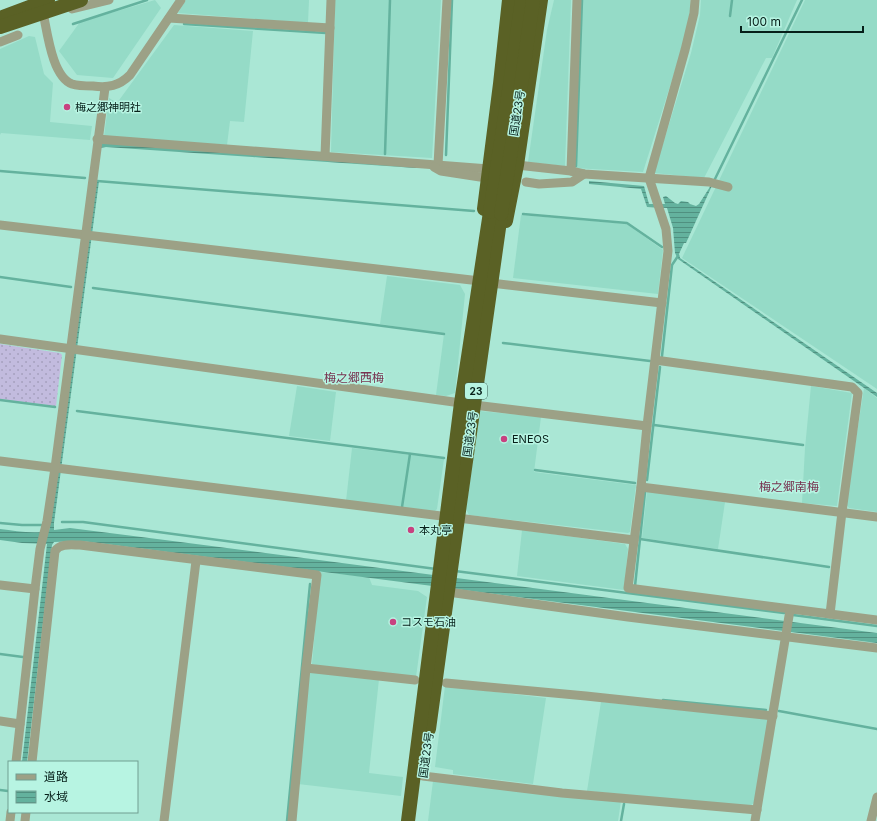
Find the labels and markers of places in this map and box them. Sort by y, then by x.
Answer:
place label: 梅之郷神明社 [75,100,141,114]
marker: 梅之郷神明社 [62,102,72,112]
place label: ENEOS [512,432,549,446]
marker: ENEOS [499,434,509,444]
place label: 本丸亭 [419,523,452,537]
marker: 本丸亭 [406,525,416,535]
place label: コスモ石油 [401,615,456,629]
marker: コスモ石油 [388,617,398,627]

